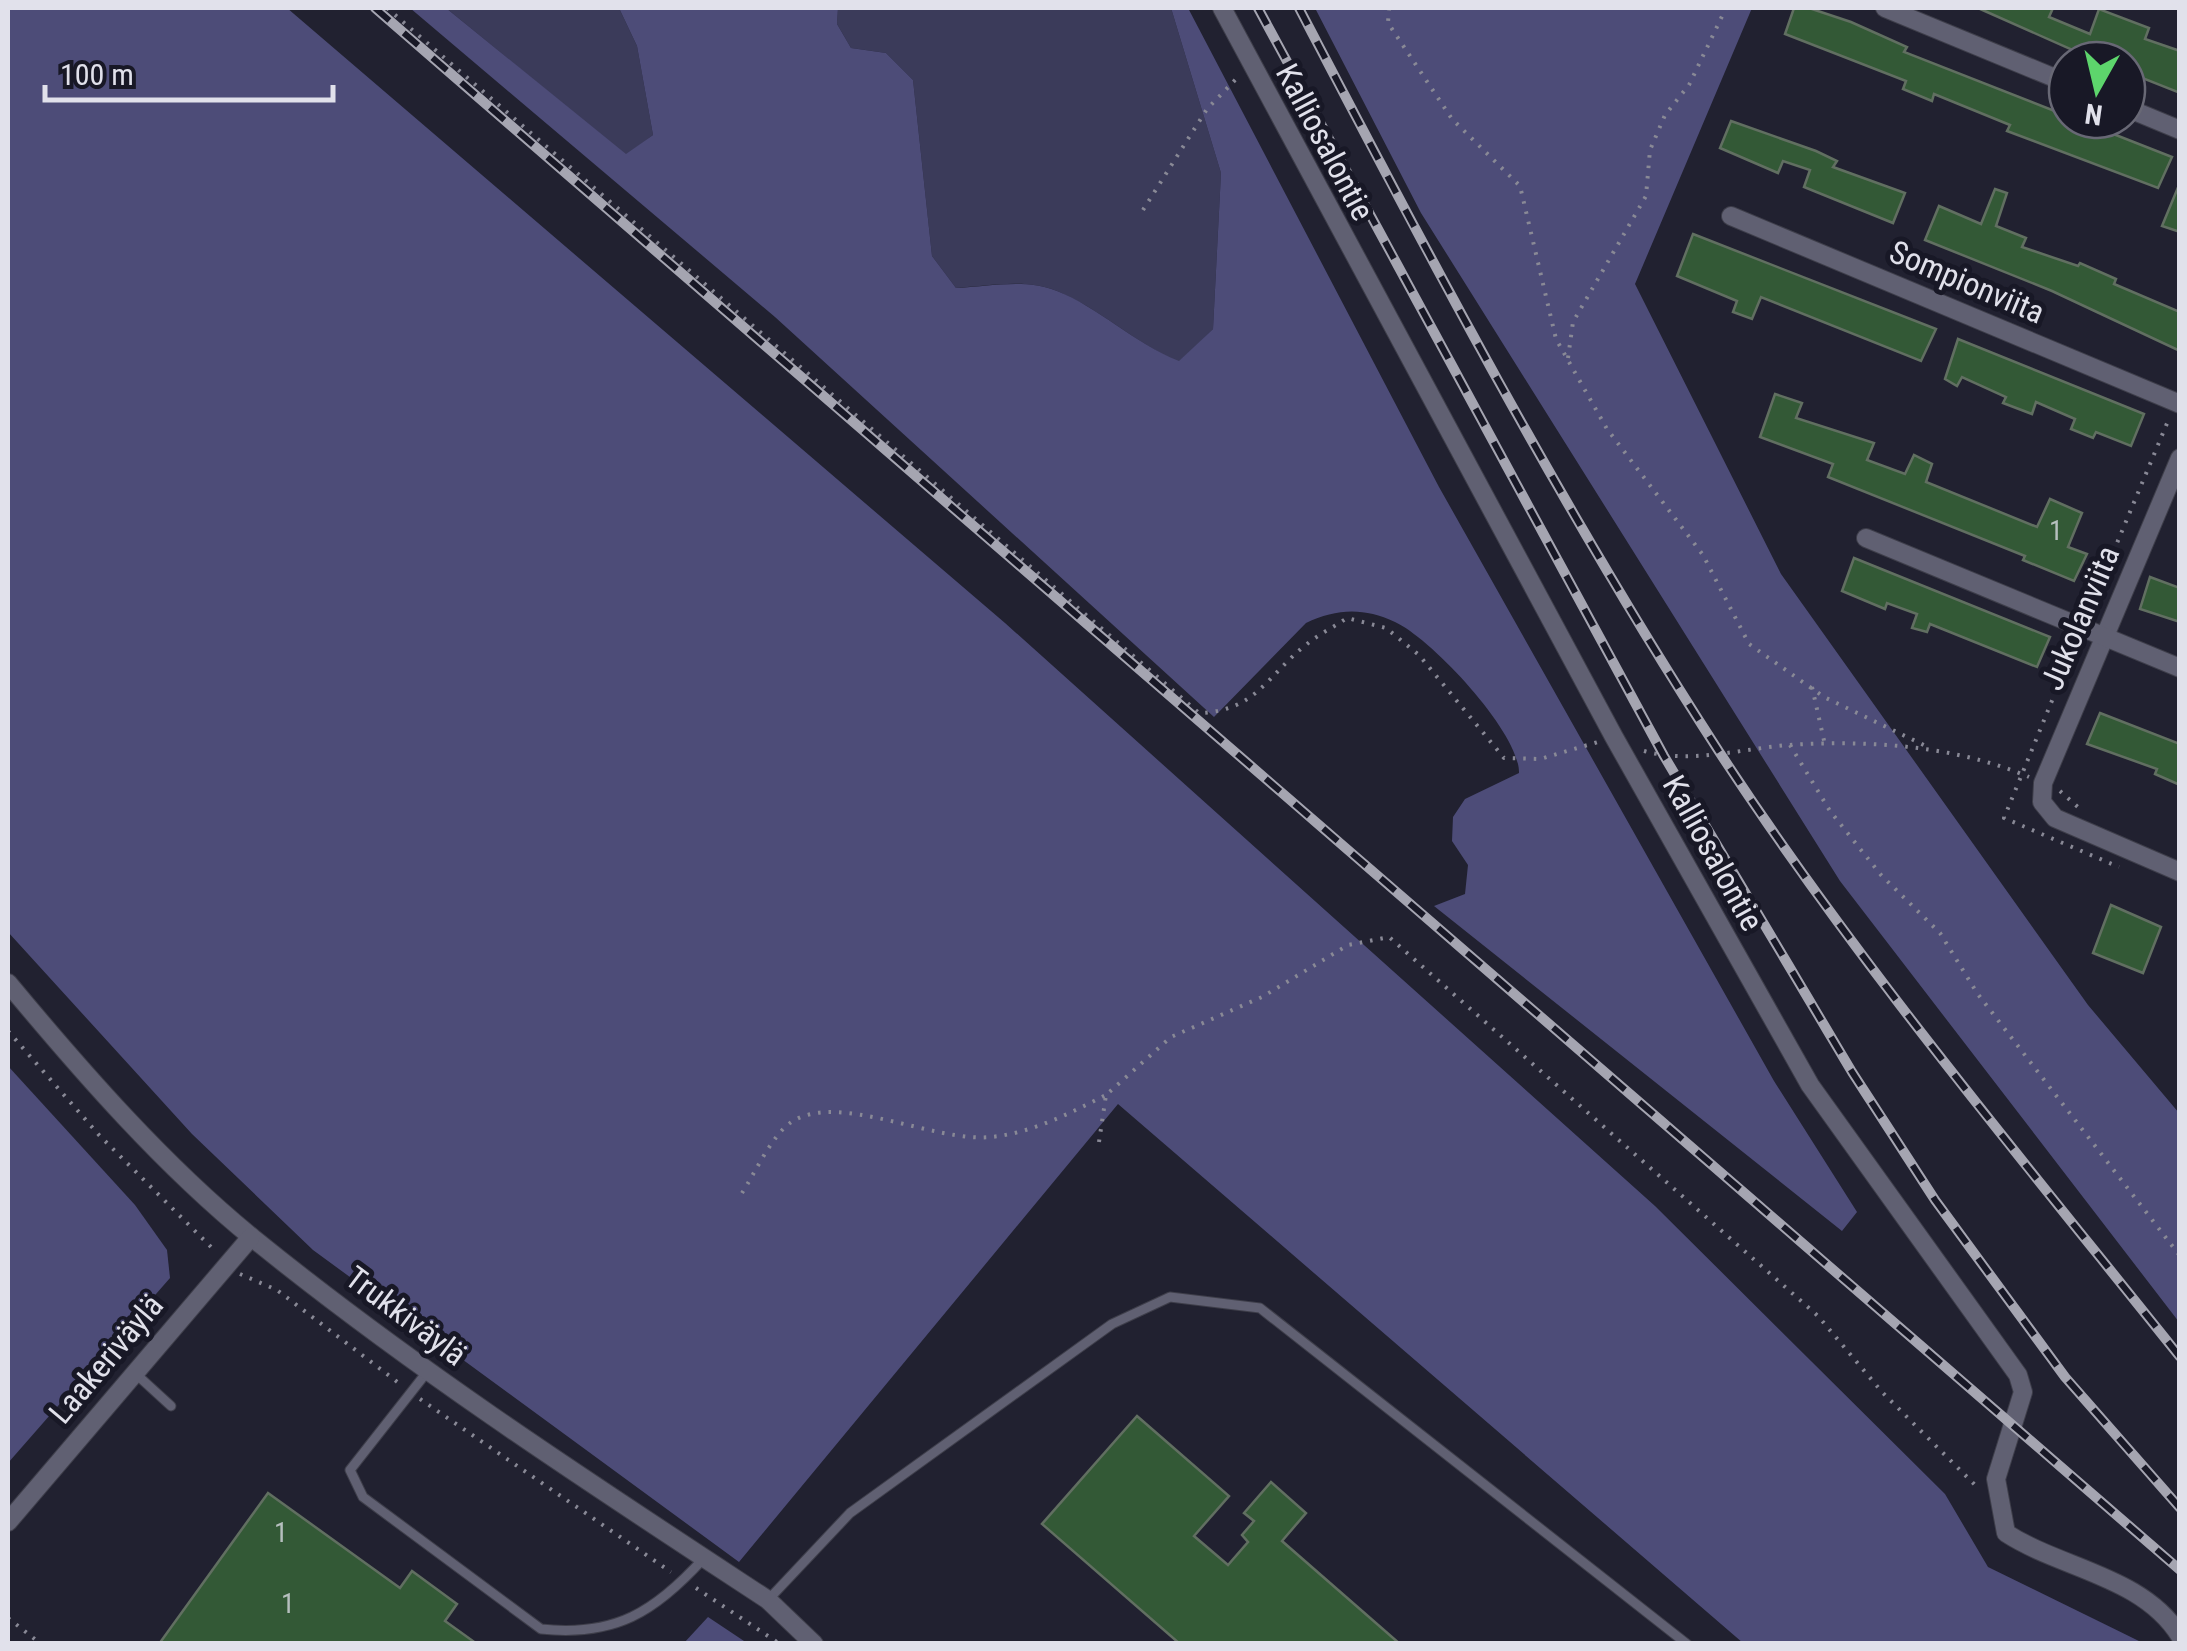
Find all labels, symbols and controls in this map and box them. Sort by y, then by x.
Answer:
scale bar [45,40,332,102]
north arrow [2047,40,2147,140]
text: 100 m [60,57,134,92]
street label: Kalliosalontie [1268,57,1382,227]
text: N [2083,97,2104,132]
street label: Sompionviita [1884,232,2050,332]
house number: 1 [2049,514,2063,547]
street label: Jukolanviita [2033,540,2127,696]
street label: Kalliosalontie [1655,769,1771,937]
street label: Trukkiväylä [338,1258,474,1374]
street label: Laakeriväylä [41,1287,171,1431]
house number: 1 [274,1516,288,1549]
house number: 1 [281,1587,295,1620]

